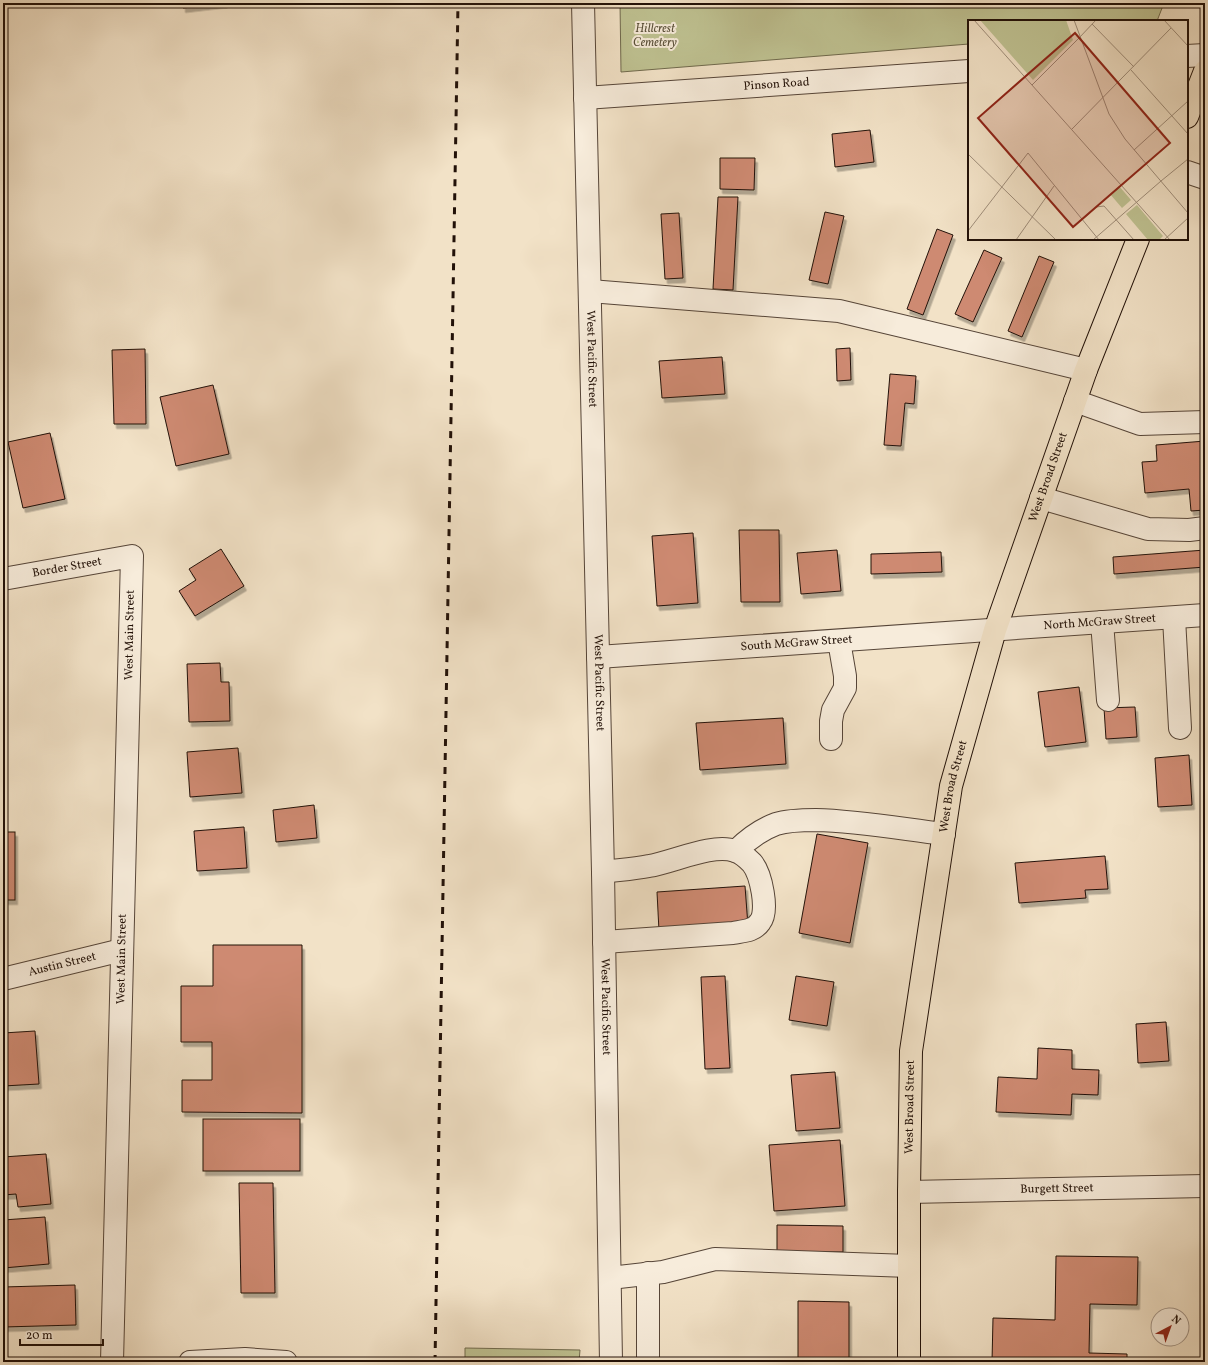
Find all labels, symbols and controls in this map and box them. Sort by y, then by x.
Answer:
inset map [968,20,1188,240]
park label: Hillcrest Cemetery [633,21,677,51]
street label: Pinson Road [743,74,810,95]
street label: West Pacific Street [582,310,600,408]
street label: West Broad Street [1025,430,1072,524]
street label: Border Street [31,554,103,582]
street label: West Main Street [121,590,139,680]
street label: North McGraw Street [1043,610,1157,634]
street label: South McGraw Street [740,631,853,655]
street label: West Pacific Street [590,634,608,732]
street label: West Broad Street [936,739,971,834]
street label: West Main Street [113,914,131,1004]
street label: Austin Street [27,949,98,981]
street label: West Pacific Street [596,958,614,1056]
street label: West Broad Street [902,1060,919,1154]
street label: Burgett Street [1020,1180,1094,1198]
north arrow [1150,1307,1190,1347]
text: N [1168,1312,1184,1329]
scale bar [20,1321,103,1347]
text: 20 m [26,1328,53,1344]

